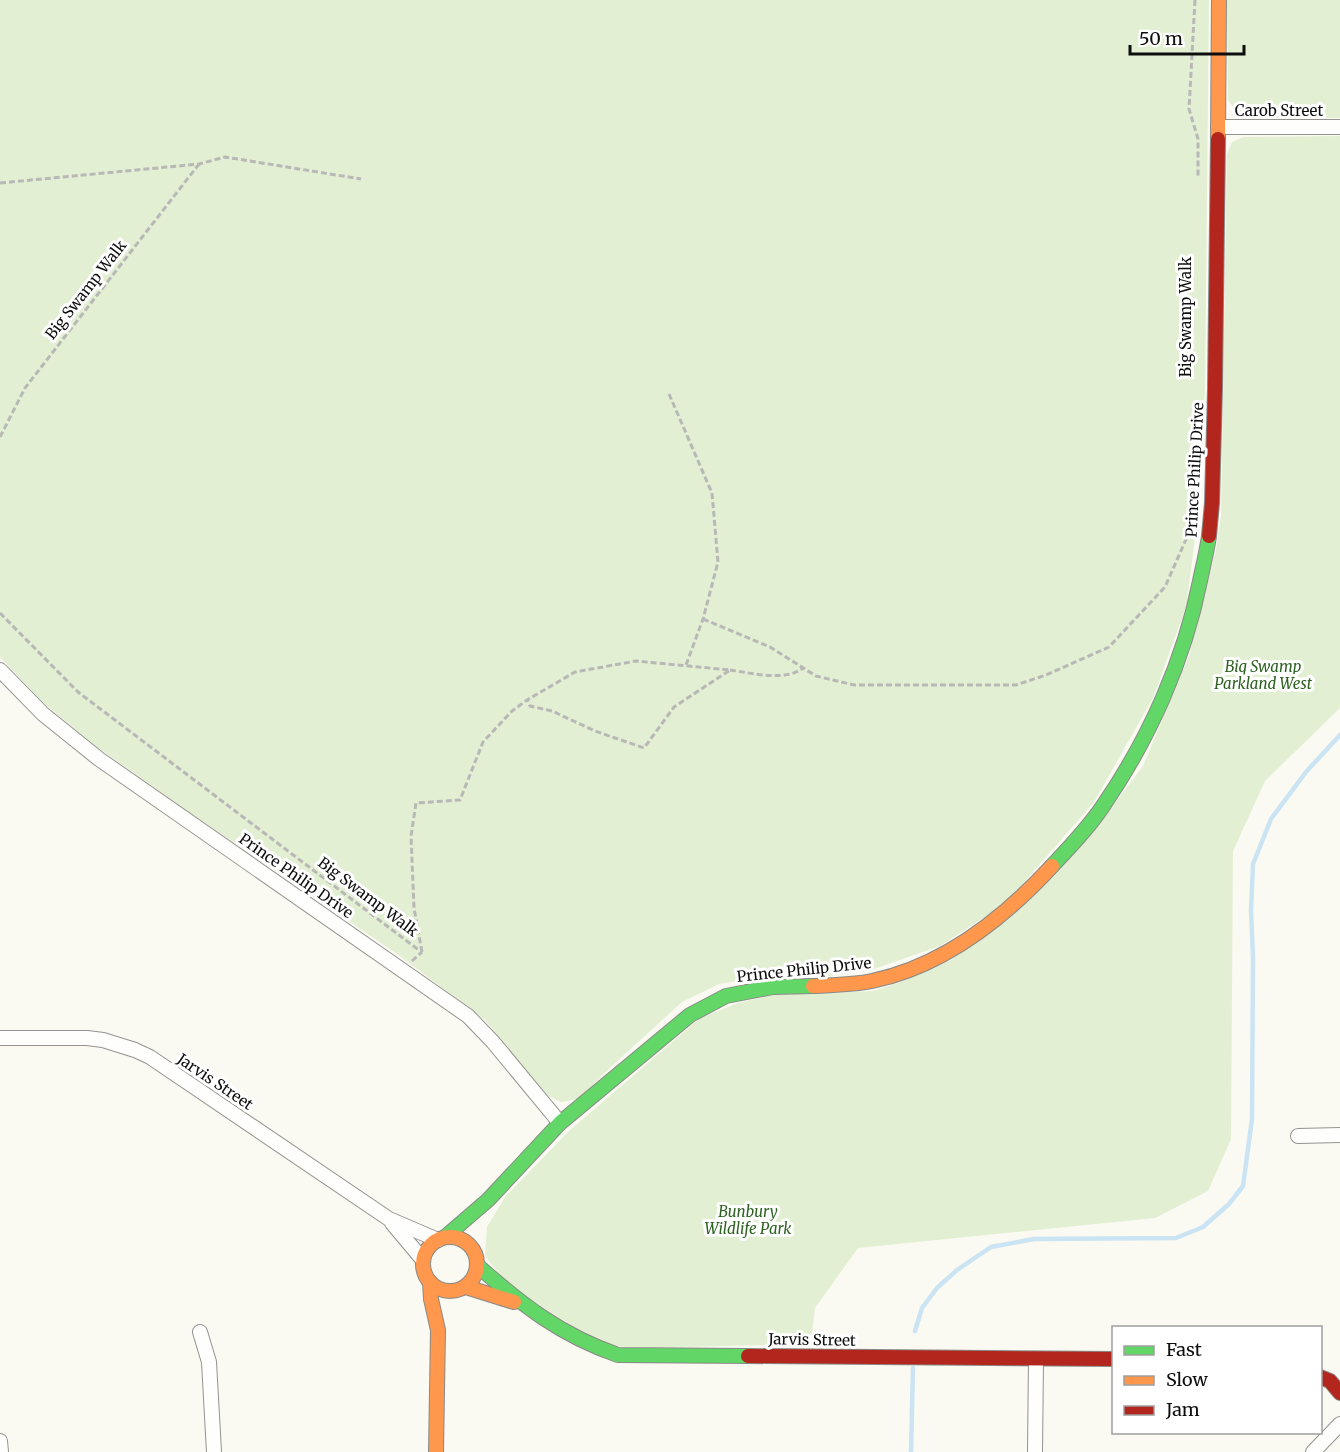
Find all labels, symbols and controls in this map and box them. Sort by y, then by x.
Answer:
scale bar [1130,18,1244,56]
text: 50 m [1139,27,1183,50]
street label: Carob Street [1235,101,1323,120]
street label: Big Swamp Walk [41,236,131,343]
street label: Big Swamp Walk [1176,256,1195,377]
street label: Prince Philip Drive [1181,402,1208,538]
park label: Big Swamp Parkland West [1214,657,1313,693]
street label: Prince Philip Drive [235,829,357,922]
street label: Big Swamp Walk [314,853,423,941]
street label: Prince Philip Drive [736,953,872,986]
street label: Jarvis Street [173,1049,257,1114]
park label: Bunbury Wildlife Park [704,1202,792,1238]
legend [1112,1326,1322,1434]
street label: Jarvis Street [767,1329,856,1350]
text: Fast [1166,1338,1202,1361]
text: Slow [1166,1368,1209,1391]
text: Jam [1165,1398,1200,1421]

